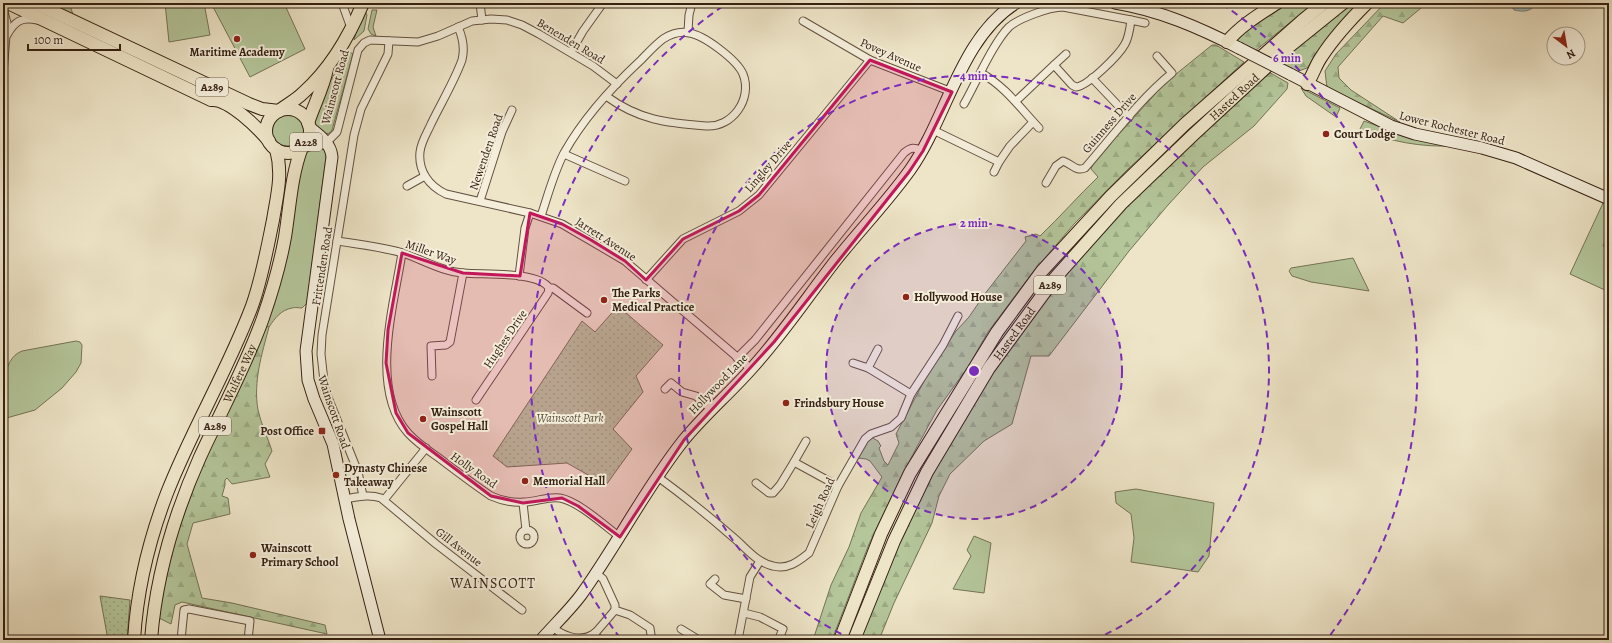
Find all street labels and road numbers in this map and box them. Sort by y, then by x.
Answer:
street label: Benenden Road [534,14,608,68]
street label: Povey Avenue [858,34,924,76]
street label: Wainscott Road [317,47,353,127]
street label: Hasted Road [1206,69,1263,124]
road number: A289 [196,78,228,96]
street label: Guinness Drive [1078,89,1140,157]
street label: Lower Rochester Road [1397,107,1507,149]
street label: Newenden Road [465,111,507,192]
road number: A228 [290,133,322,151]
street label: Lingley Drive [741,136,795,196]
street label: Jarrett Avenue [572,213,640,265]
street label: Frittenden Road [308,225,336,307]
street label: Miller Way [404,236,459,268]
road number: A289 [1034,276,1066,294]
street label: Hasted Road [989,303,1039,364]
street label: Hughes Drive [479,307,531,371]
street label: Wulfere Way [219,341,260,406]
street label: Hollywood Lane [685,350,751,418]
street label: Wainscott Road [314,372,354,451]
road number: A289 [199,417,231,435]
street label: Holly Road [448,448,501,492]
street label: Leigh Road [802,474,839,531]
street label: Gill Avenue [432,524,486,570]

